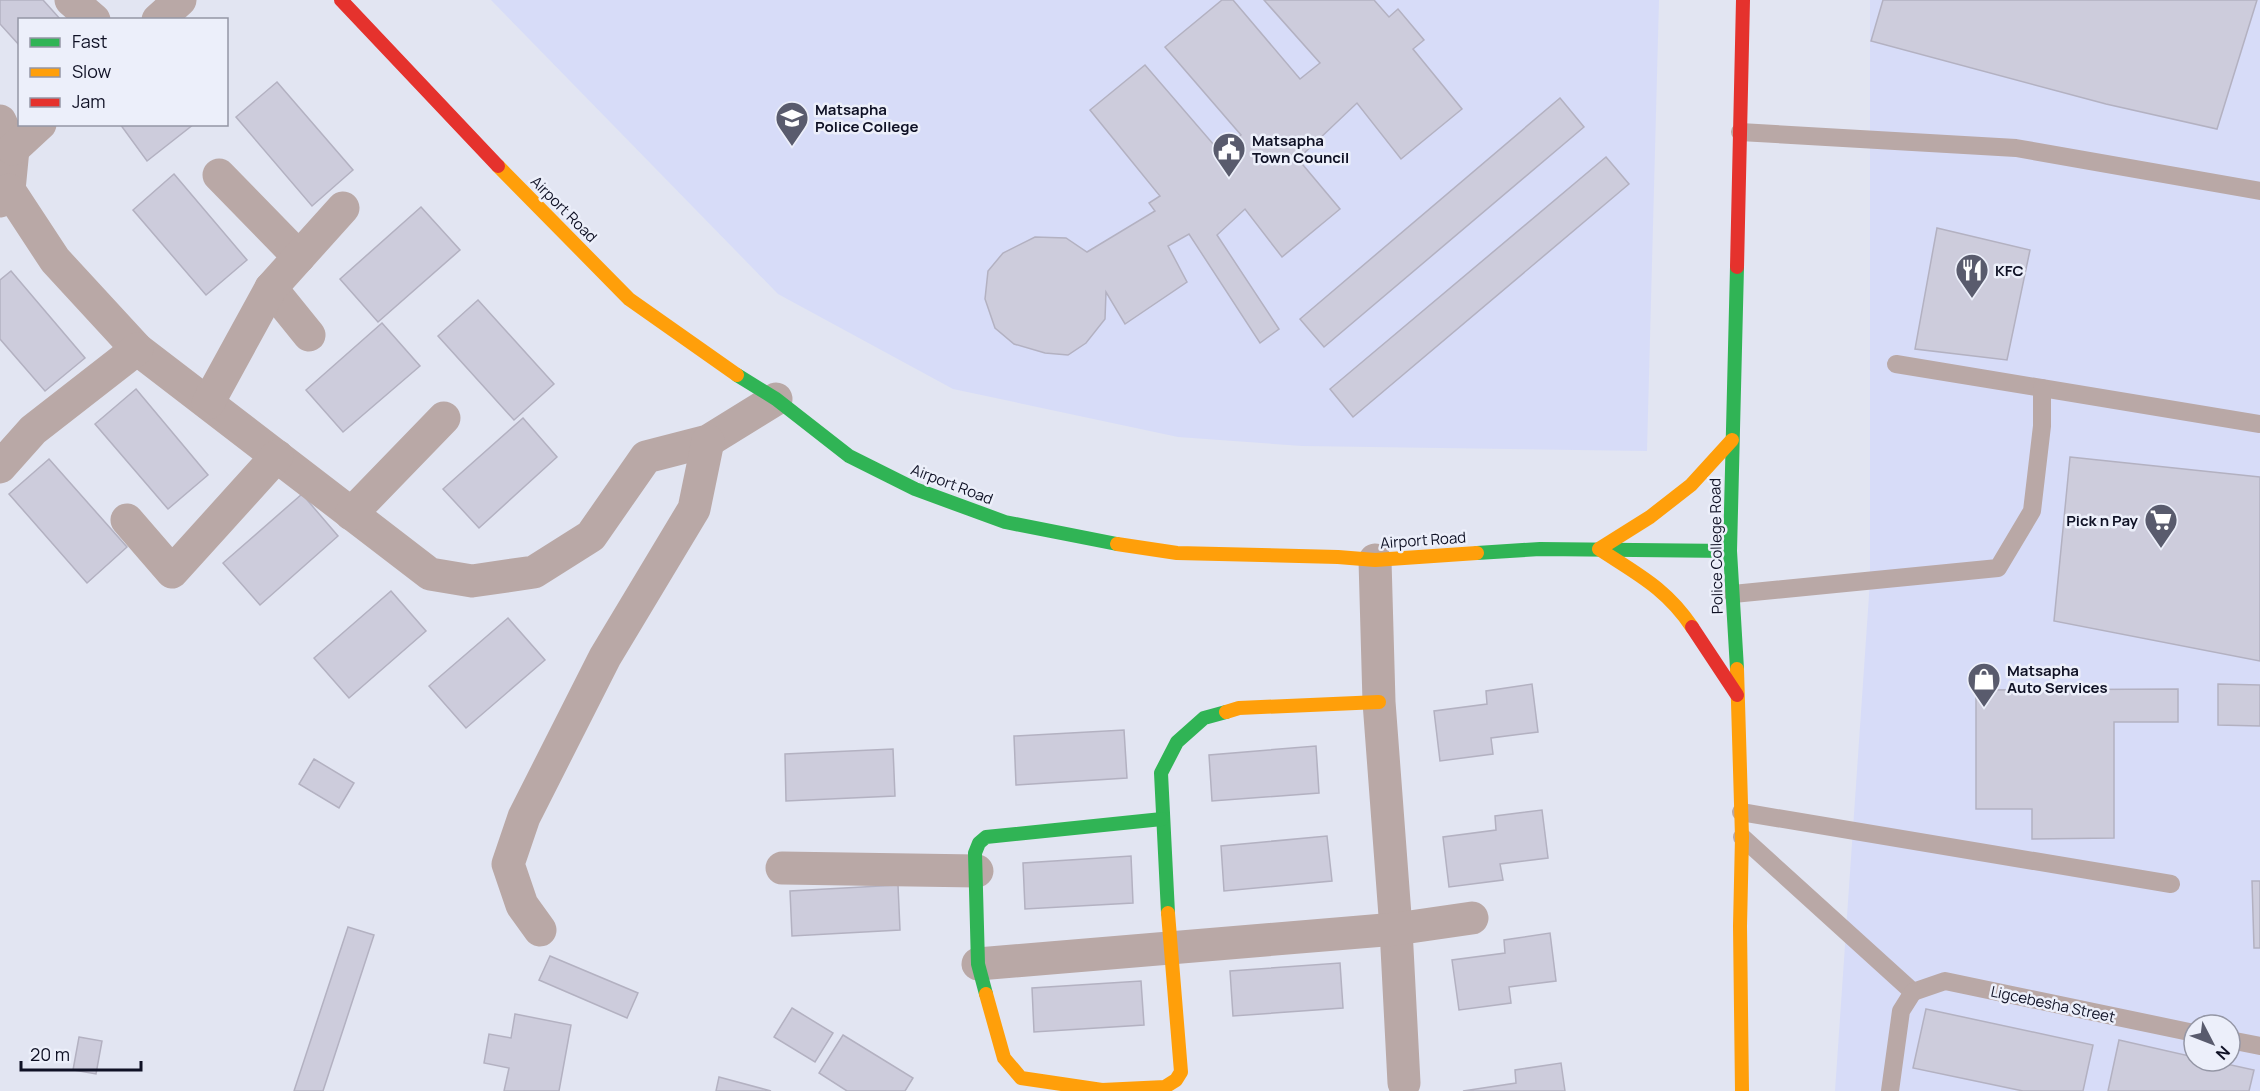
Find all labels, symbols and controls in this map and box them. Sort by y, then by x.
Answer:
legend [18,18,228,126]
text: Fast [72,29,107,53]
text: Slow [72,59,112,83]
text: Jam [72,89,106,113]
place label: Matsapha Police College [815,99,919,137]
school or university icon: Matsapha Police College [774,100,810,147]
place label: Matsapha Town Council [1252,130,1349,168]
public building icon: Matsapha Town Council [1211,131,1247,178]
street label: Airport Road [526,171,602,247]
restaurant icon: KFC [1954,252,1990,299]
place label: KFC [1995,260,2024,281]
street label: Airport Road [908,459,996,509]
street label: Police College Road [1704,478,1728,614]
supermarket icon: Pick n Pay [2143,502,2179,549]
place label: Pick n Pay [2066,510,2139,531]
street label: Airport Road [1379,527,1467,553]
place label: Matsapha Auto Services [2007,660,2108,698]
shop icon: Matsapha Auto Services [1966,661,2002,708]
street label: Ligcebesha Street [1989,981,2117,1027]
north arrow [2182,1013,2242,1073]
scale bar [21,1034,141,1072]
text: N [2211,1041,2235,1065]
text: 20 m [30,1042,70,1066]

